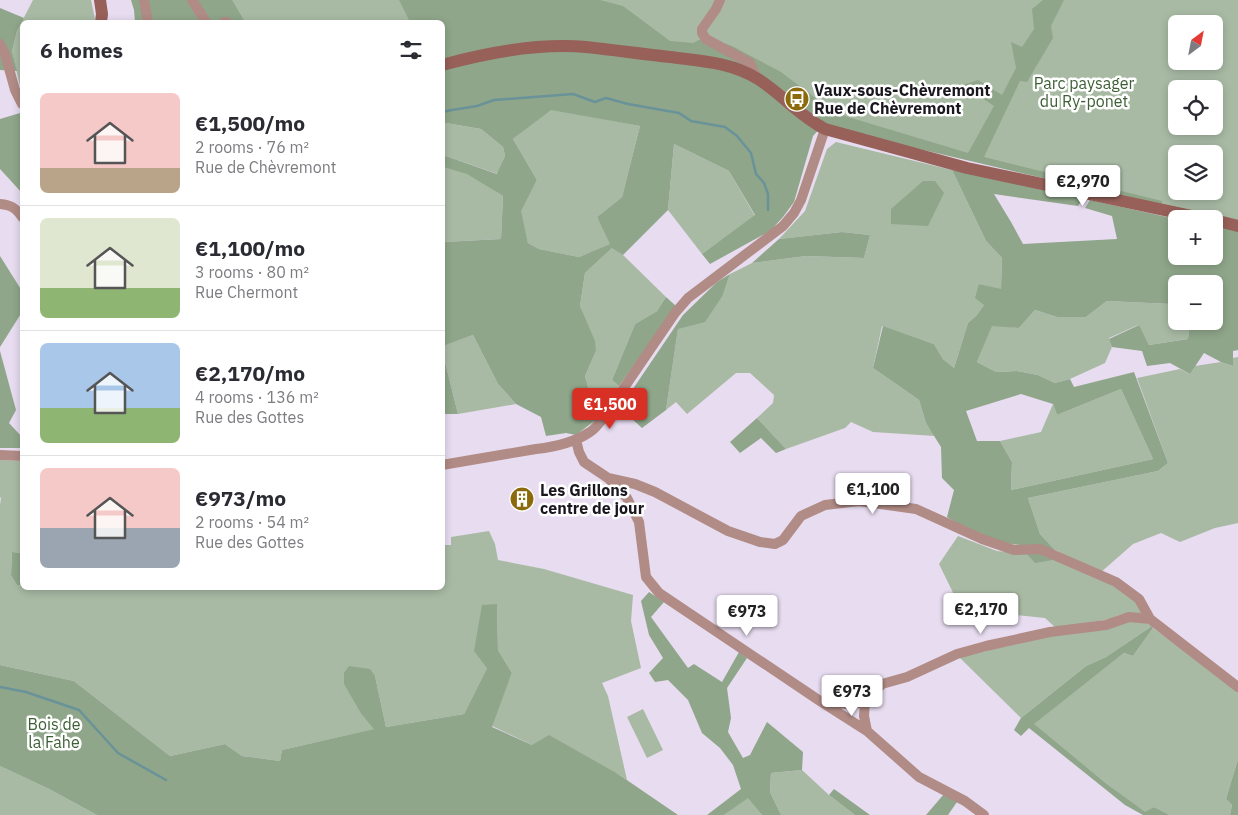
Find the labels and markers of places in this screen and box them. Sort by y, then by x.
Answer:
place label: Vaux-sous-Chèvremont Rue de Chèvremont [814,80,990,118]
bus stop icon: Vaux-sous-Chèvremont Rue de Chèvremont [784,86,810,112]
pin: €2,970 [1042,164,1124,207]
pin: €1,500 [569,388,651,430]
pin: €1,100 [832,472,914,515]
place label: Les Grillons centre de jour [540,480,645,518]
building icon: Les Grillons centre de jour [509,486,535,512]
pin: €2,170 [940,592,1022,635]
pin: €973 [717,594,777,637]
pin: €973 [822,674,882,717]

